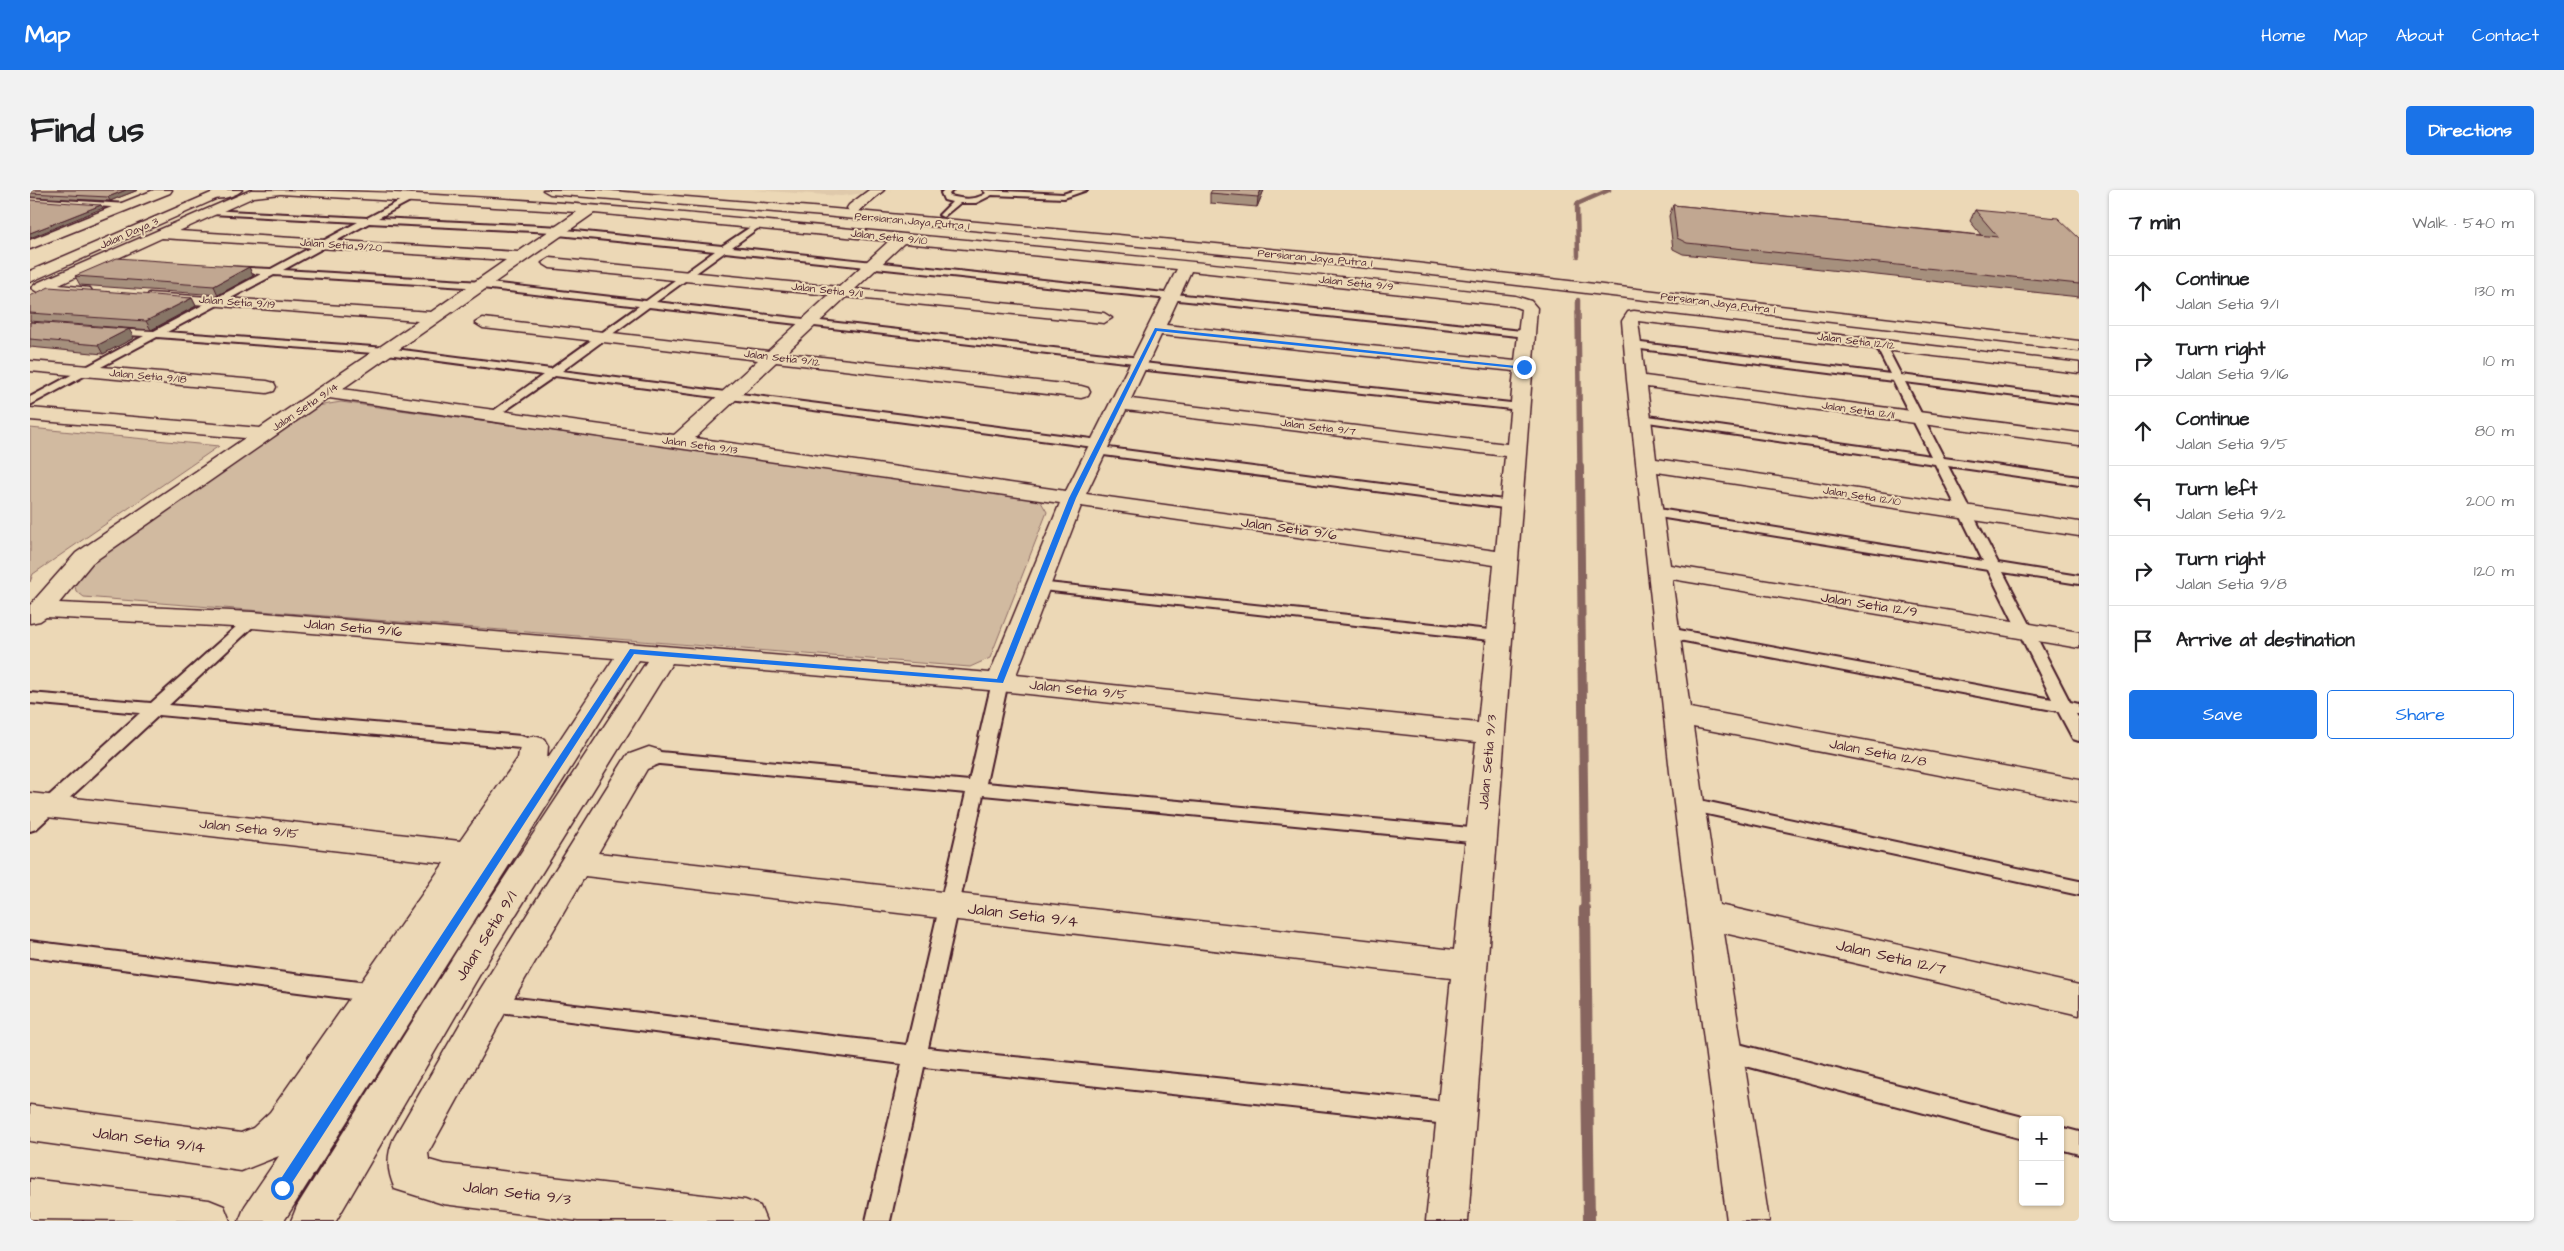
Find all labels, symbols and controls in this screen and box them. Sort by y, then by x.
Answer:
text: Map [25,18,70,52]
text: Home [2261,23,2306,48]
text: Map [2334,23,2368,48]
text: About [2396,23,2444,48]
text: Contact [2472,23,2539,48]
text: Find us [30,106,144,155]
button: Directions [2406,106,2534,155]
text: 7 min [2129,208,2180,237]
street label: Persiaran Jaya Putra 1 [854,209,971,235]
text: Walk · 540 m [2412,212,2514,234]
street label: Jalan Daya 3 [97,213,162,254]
street label: Jalan Setia 9/10 [850,225,928,249]
street label: Jalan Setia 9/20 [299,235,383,255]
street label: Persiaran Jaya Putra 1 [1257,246,1374,272]
text: Continue [2176,266,2250,293]
street label: Jalan Setia 9/9 [1318,272,1394,294]
icon: ahead [2129,277,2157,305]
street label: Jalan Setia 9/11 [790,279,864,301]
text: 130 m [2475,280,2514,302]
street label: Persiaran Jaya Putra 1 [1660,289,1777,319]
street label: Jalan Setia 9/19 [198,292,276,312]
text: Jalan Setia 9/1 [2176,293,2278,315]
street label: Jalan Setia 12/12 [1816,329,1896,353]
text: Turn right [2176,336,2265,363]
street label: Jalan Setia 9/12 [743,346,822,370]
icon: right [2129,347,2157,375]
text: 10 m [2483,350,2514,372]
route end [1513,356,1536,379]
text: Jalan Setia 9/16 [2176,363,2289,385]
street label: Jalan Setia 9/18 [109,365,187,387]
street label: Jalan Setia 9/14 [268,379,342,435]
street label: Jalan Setia 12/11 [1821,397,1896,423]
text: Continue [2176,406,2250,433]
street label: Jalan Setia 9/7 [1279,415,1357,439]
icon: ahead [2129,417,2157,445]
text: 80 m [2475,420,2514,442]
street label: Jalan Setia 9/13 [661,432,739,458]
text: Jalan Setia 9/5 [2176,433,2288,455]
text: Turn left [2176,476,2257,503]
street label: Jalan Setia 12/10 [1822,482,1902,510]
icon: left [2129,487,2157,515]
text: 200 m [2466,490,2514,512]
text: Jalan Setia 9/2 [2176,503,2286,525]
street label: Jalan Setia 9/6 [1240,512,1338,546]
text: Turn right [2176,546,2265,573]
icon: right [2129,557,2157,585]
text: 120 m [2474,560,2514,582]
text: Jalan Setia 9/8 [2176,573,2287,595]
street label: Jalan Setia 12/9 [1819,587,1919,623]
street label: Jalan Setia 9/16 [303,614,403,642]
icon: arrive [2129,627,2157,655]
text: Arrive at destination [2176,627,2355,654]
street label: Jalan Setia 9/5 [1028,675,1128,705]
button: Save [2129,690,2317,739]
button: Share [2327,690,2514,739]
street label: Jalan Setia 9/3 [1474,714,1502,810]
street label: Jalan Setia 12/8 [1828,734,1928,772]
street label: Jalan Setia 9/15 [198,814,300,844]
street label: Jalan Setia 9/1 [450,887,522,985]
street label: Jalan Setia 9/4 [966,897,1080,933]
street label: Jalan Setia 12/7 [1834,934,1948,980]
map controls [2019,1116,2064,1206]
button: + [2019,1116,2064,1161]
street label: Jalan Setia 9/14 [91,1121,207,1159]
button: − [2019,1161,2064,1206]
street label: Jalan Setia 9/3 [462,1175,572,1211]
route start [271,1177,294,1200]

